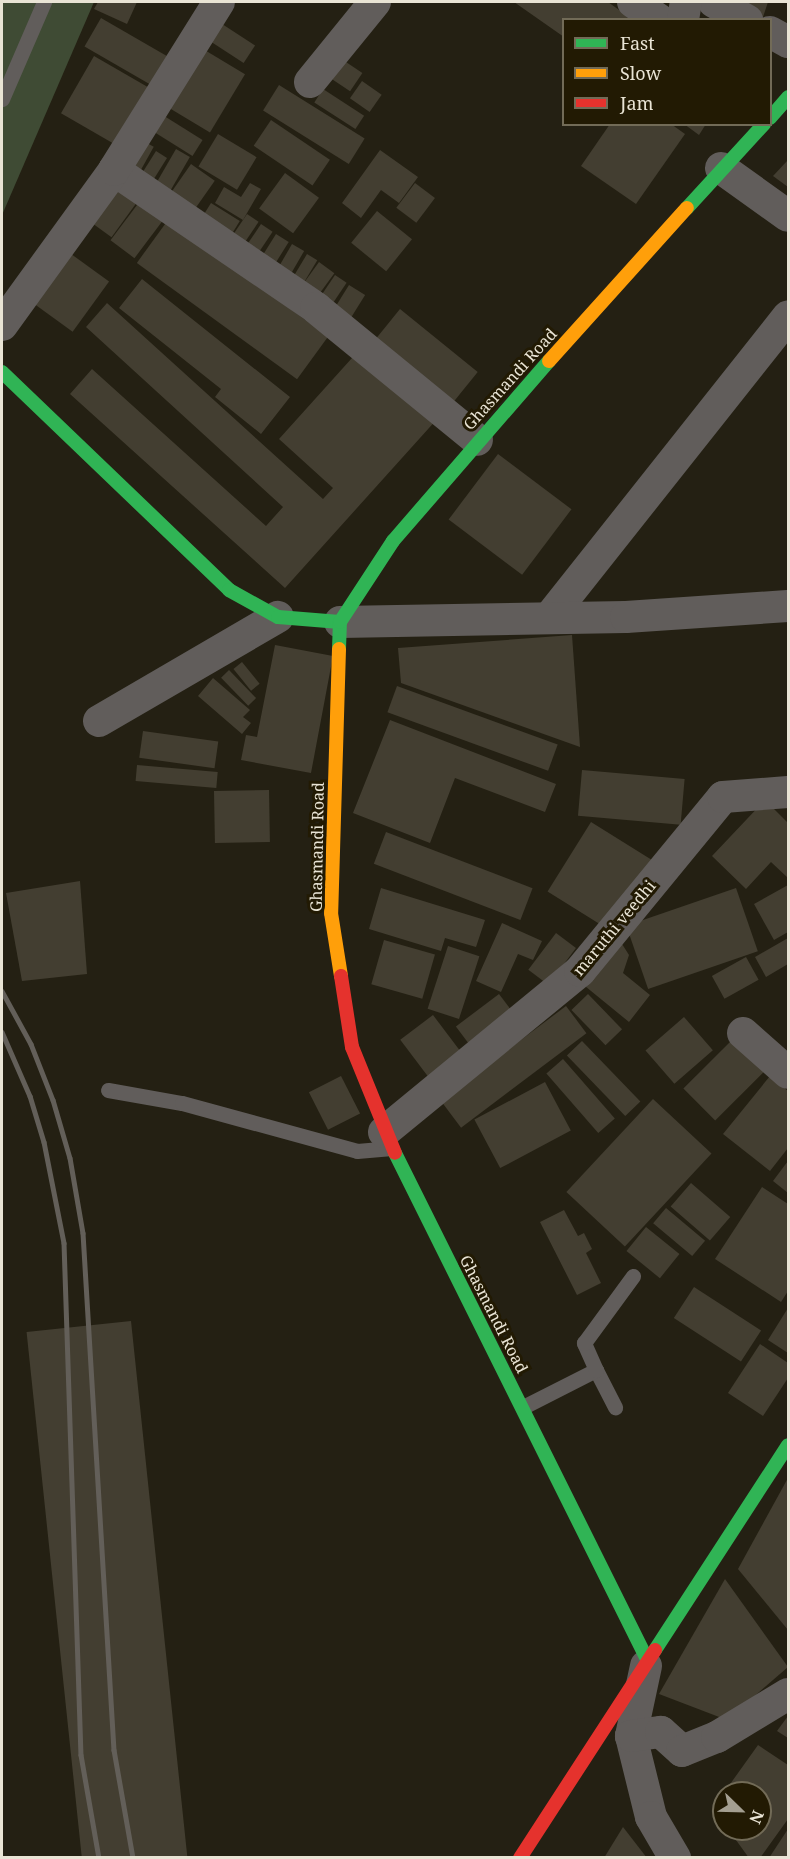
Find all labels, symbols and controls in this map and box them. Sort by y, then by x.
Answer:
legend [562,18,772,126]
text: Fast [620,31,655,55]
text: Slow [620,61,661,85]
text: Jam [620,91,654,115]
street label: Ghasmandi Road [459,324,561,434]
street label: Ghasmandi Road [306,782,328,912]
street label: maruthi veedhi [569,876,659,980]
street label: Ghasmandi Road [456,1252,532,1376]
north arrow [712,1781,772,1841]
text: N [744,1807,769,1827]

